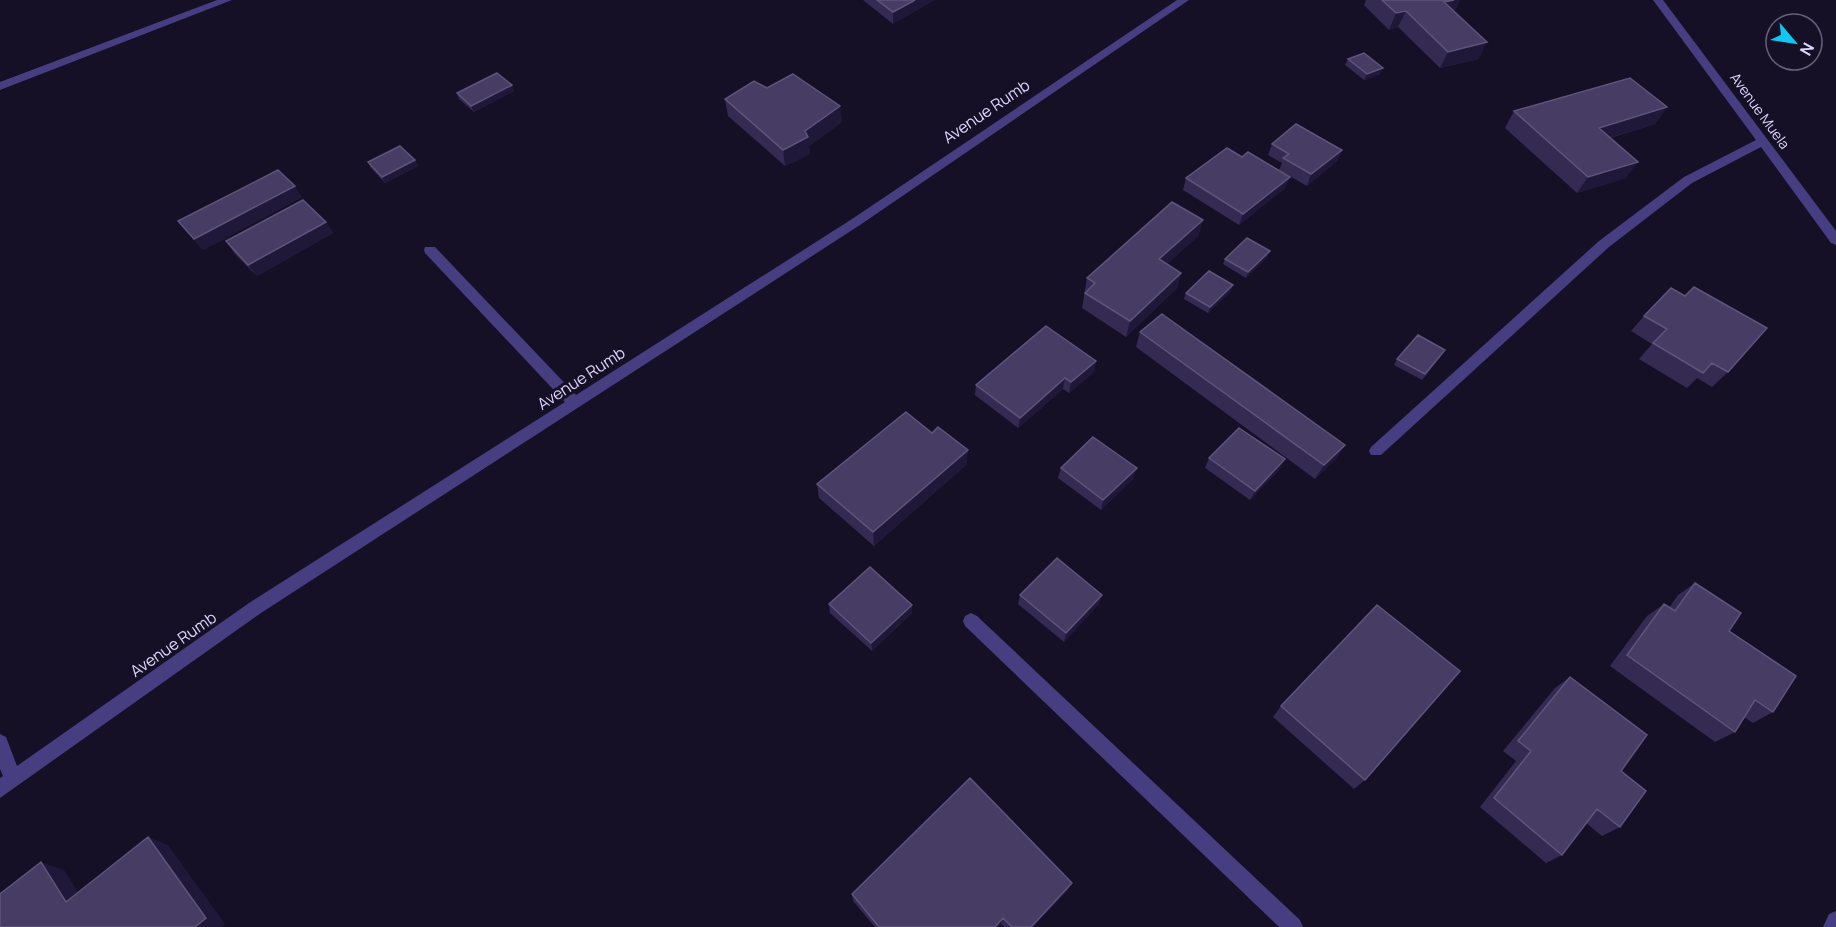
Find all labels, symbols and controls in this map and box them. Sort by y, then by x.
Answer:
north arrow [1764,12,1824,72]
text: N [1795,39,1820,60]
street label: Avenue Muela [1726,69,1795,153]
street label: Avenue Rumb [938,74,1034,148]
street label: Avenue Rumb [533,341,629,415]
street label: Avenue Rumb [125,606,221,682]

